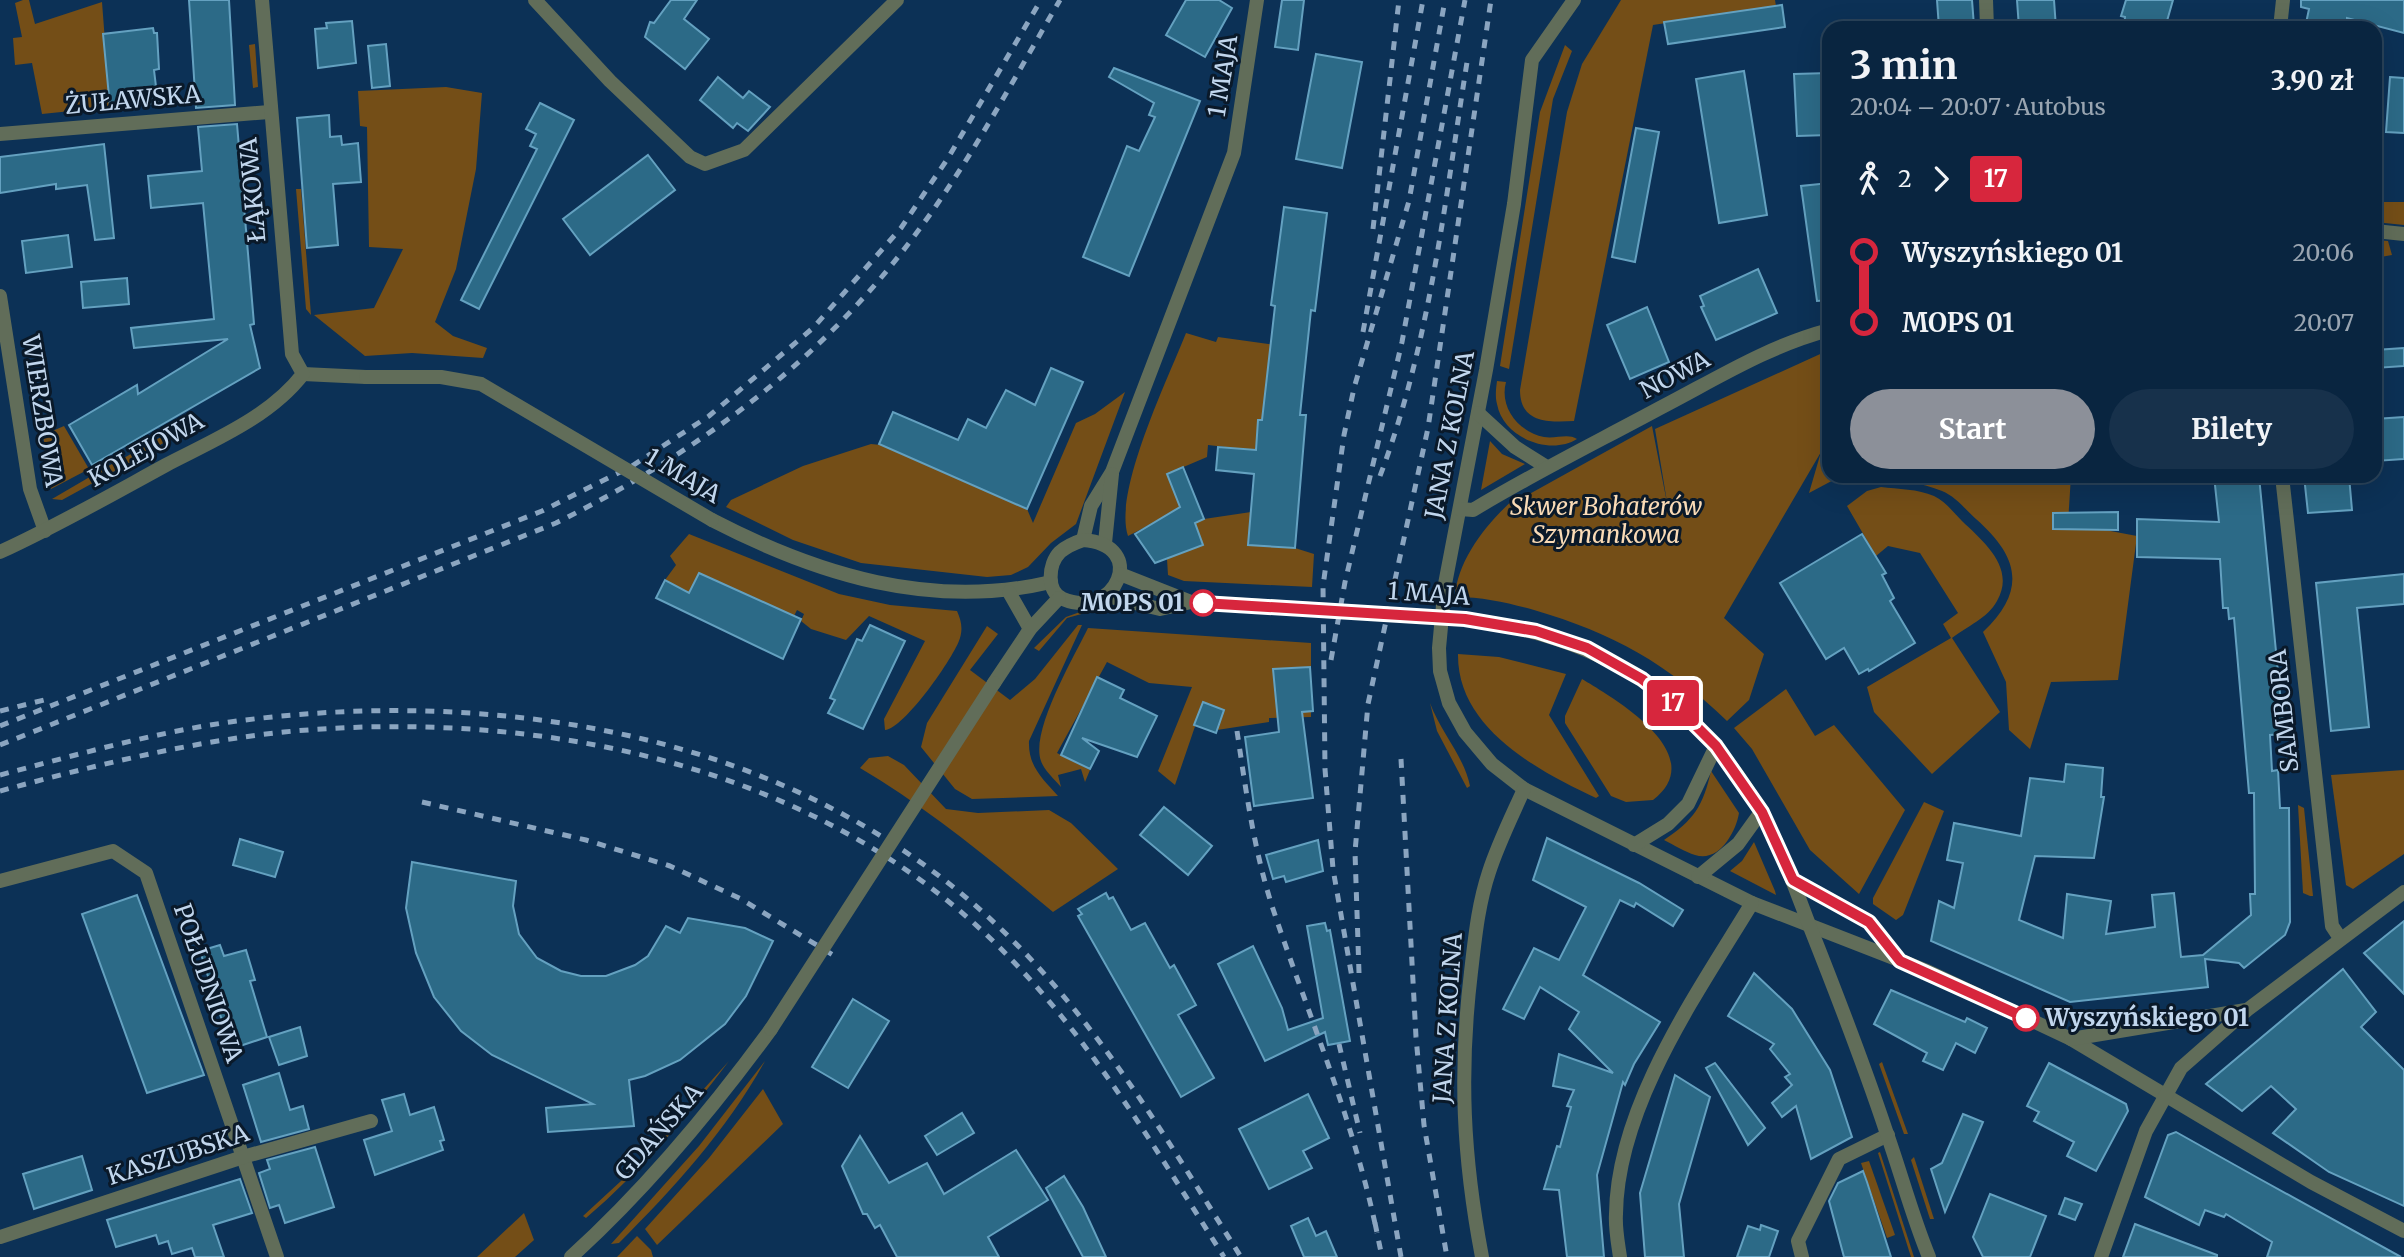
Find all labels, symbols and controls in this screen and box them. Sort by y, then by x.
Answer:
street label: 1 MAJA [1201,32,1244,119]
text: 3 min [1850,42,1958,89]
text: 3.90 zł [2271,64,2354,97]
street label: ŻUŁAWSKA [64,78,203,121]
text: 20:04 – 20:07 · Autobus [1850,92,2106,121]
street label: ŁĄKOWA [232,135,273,244]
icon: walk [1850,160,1888,198]
icon: forward [1922,160,1960,198]
text: 17 [1984,163,2008,194]
text: 2 [1898,164,1912,193]
text: Wyszyńskiego 01 [1902,236,2123,269]
text: 20:06 [2292,238,2354,267]
text: MOPS 01 [1902,306,2014,339]
text: 20:07 [2294,308,2354,337]
street label: WIERZBOWA [15,332,70,490]
street label: NOWA [1635,343,1716,406]
street label: JANA Z KOLNA [1418,347,1481,523]
button: Start [1850,389,2095,469]
button: Bilety [2109,389,2354,469]
street label: KOLEJOWA [83,405,210,494]
street label: 1 MAJA [640,441,727,511]
park label: Skwer Bohaterów Szymankowa [1510,491,1702,550]
street label: 1 MAJA [1387,575,1472,612]
place label: MOPS 01 [1081,587,1184,618]
marker: MOPS 01 [1190,590,1216,616]
street label: SAMBORA [2262,647,2305,774]
line badge: 17 [1642,680,1704,726]
text: 17 [1661,687,1685,718]
street label: POŁUDNIOWA [167,899,250,1067]
street label: JANA Z KOLNA [1426,931,1469,1105]
place label: Wyszyńskiego 01 [2044,1002,2249,1033]
marker: Wyszyńskiego 01 [2013,1005,2039,1031]
street label: GDAŃSKA [607,1075,710,1187]
street label: KASZUBSKA [103,1117,254,1192]

